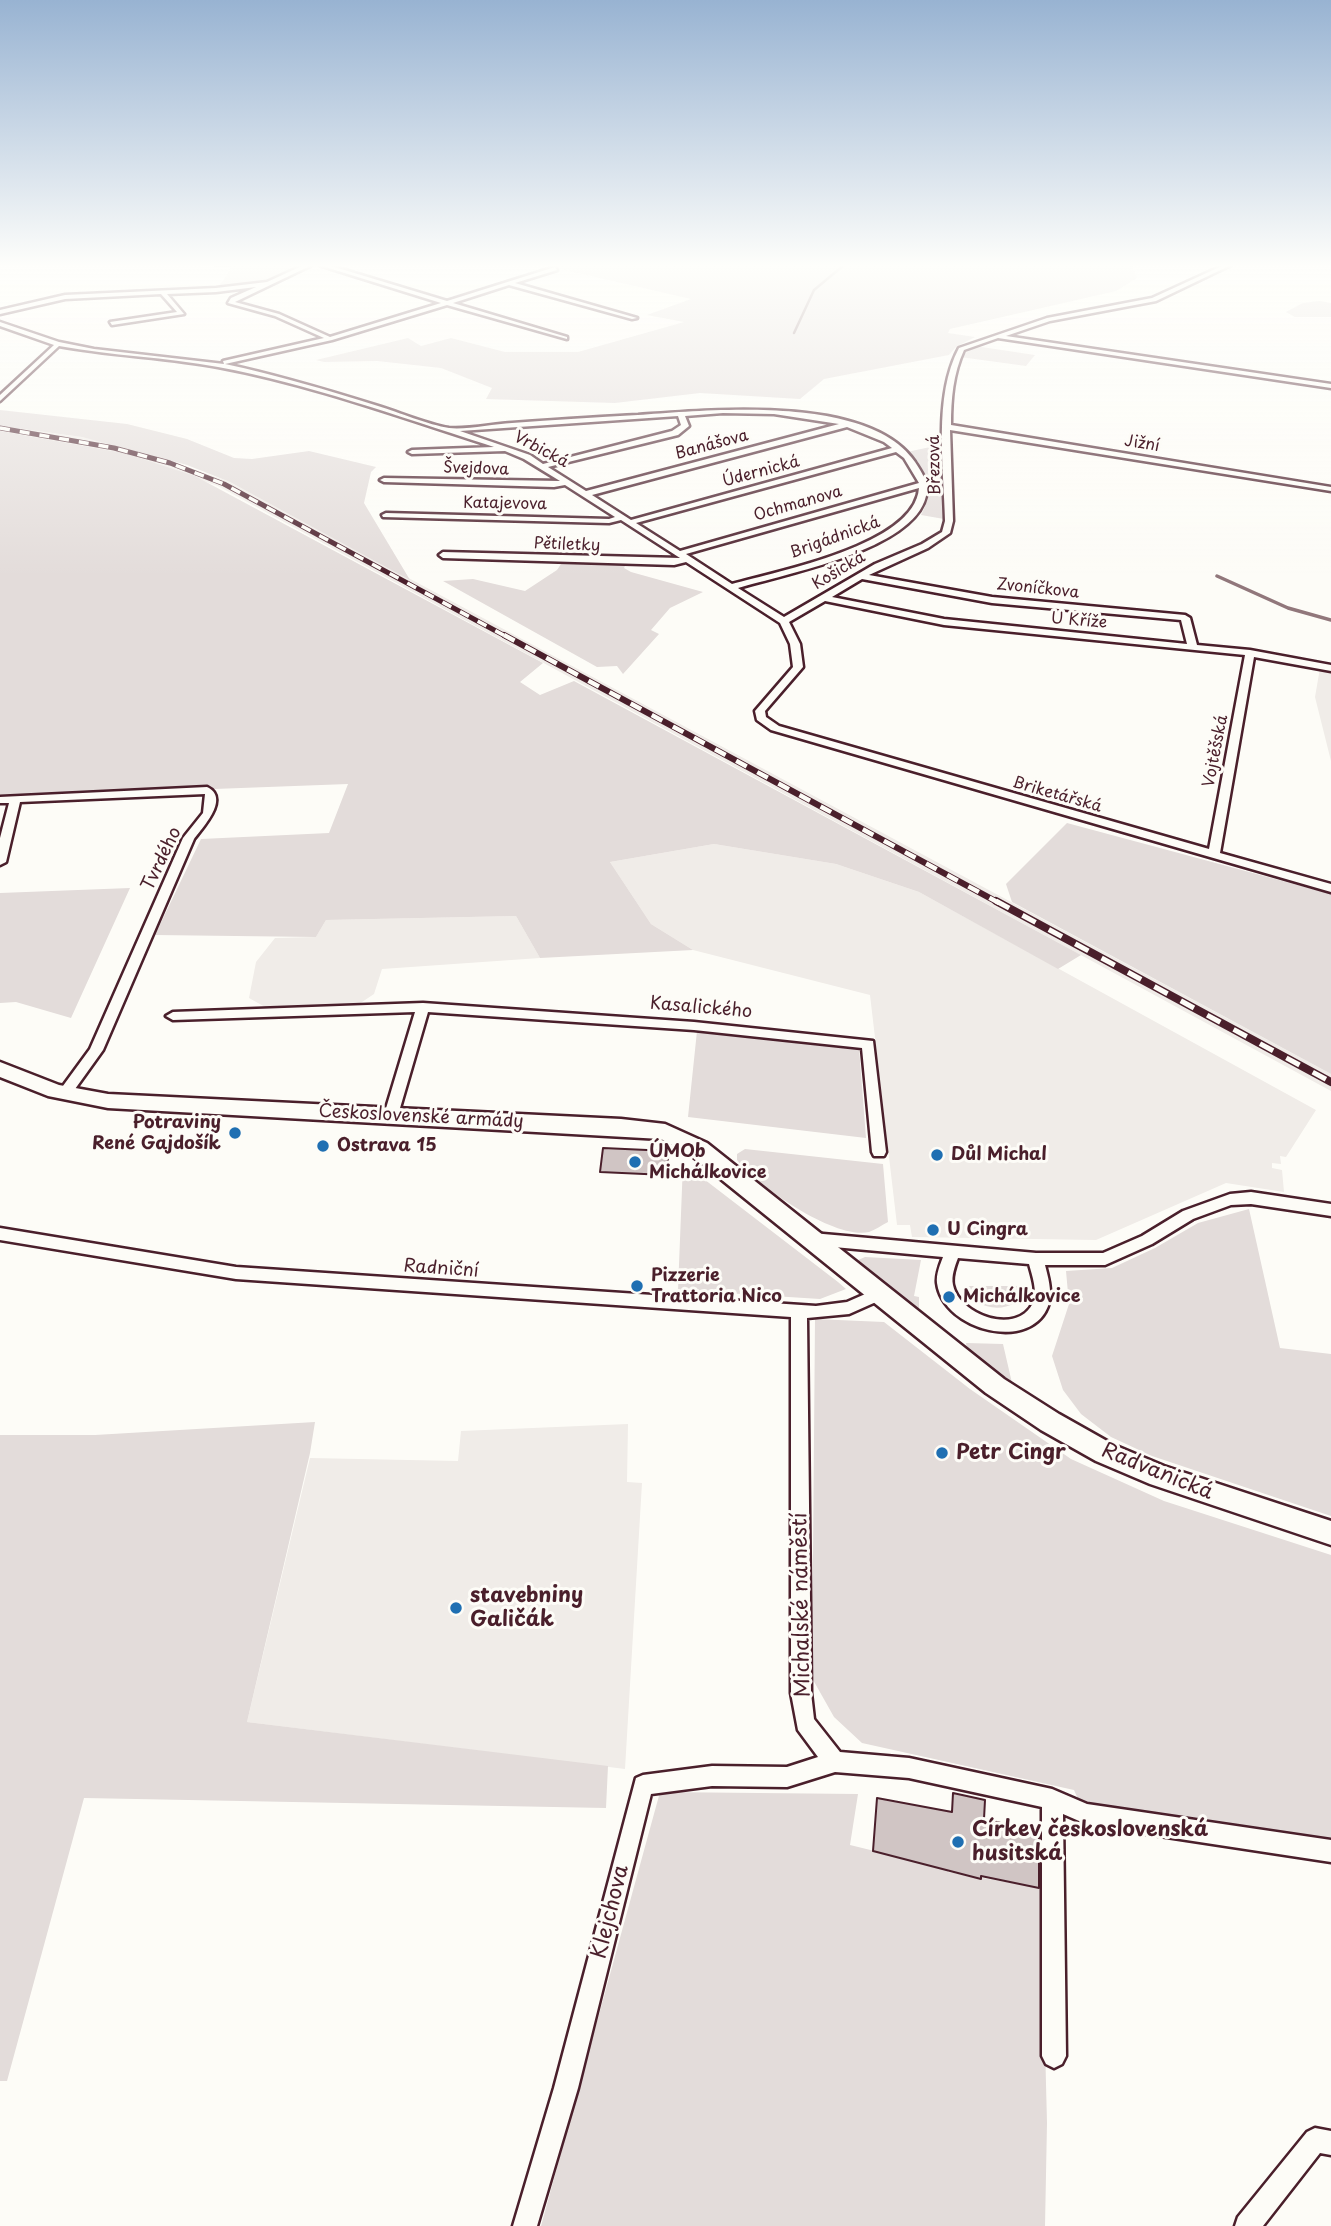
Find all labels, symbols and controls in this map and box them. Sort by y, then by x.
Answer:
street label: Banášova [673,426,751,464]
street label: Vrbická [510,428,572,472]
street label: Jižní [1123,432,1161,456]
street label: Březová [925,435,945,495]
street label: Údernická [720,453,802,491]
street label: Švejdova [443,458,509,480]
street label: Ochmanova [752,482,844,526]
street label: Katajevova [463,494,547,514]
street label: Brigádnická [787,513,883,563]
street label: Pětiletky [533,534,601,556]
street label: Košická [809,548,869,594]
street label: Zvoníčkova [996,575,1080,603]
street label: U Kříže [1050,609,1108,633]
street label: Vojtěšská [1200,713,1232,789]
street label: Briketářská [1010,773,1104,817]
street label: Tvrdého [137,824,187,894]
street label: Kasalického [649,993,753,1023]
street label: Československé armády [318,1101,524,1133]
place label: Potraviny René Gajdošík [92,1112,221,1154]
marker: Potraviny René Gajdošík [227,1125,243,1141]
place label: Ostrava 15 [337,1135,437,1157]
marker: Ostrava 15 [315,1138,331,1154]
place label: ÚMOb Michálkovice [649,1141,767,1184]
place label: Důl Michal [951,1144,1047,1166]
marker: Důl Michal [929,1147,945,1163]
marker: ÚMOb Michálkovice [627,1154,643,1170]
place label: U Cingra [947,1219,1028,1241]
marker: U Cingra [925,1222,941,1238]
street label: Radniční [403,1256,479,1282]
place label: Pizzerie Trattoria Nico [651,1265,782,1308]
marker: Pizzerie Trattoria Nico [629,1278,645,1294]
place label: Michálkovice [963,1286,1081,1308]
marker: Michálkovice [941,1289,957,1305]
street label: Radvanická [1097,1438,1217,1506]
place label: Petr Cingr [956,1440,1066,1466]
marker: Petr Cingr [934,1445,950,1461]
street label: Michalské náměstí [788,1512,816,1698]
place label: stavebniny Galičák [470,1583,583,1633]
marker: stavebniny Galičák [448,1600,464,1616]
place label: Církev československá husitská [972,1817,1208,1867]
marker: Církev československá husitská [950,1834,966,1850]
street label: Klejchova [587,1862,635,1962]

